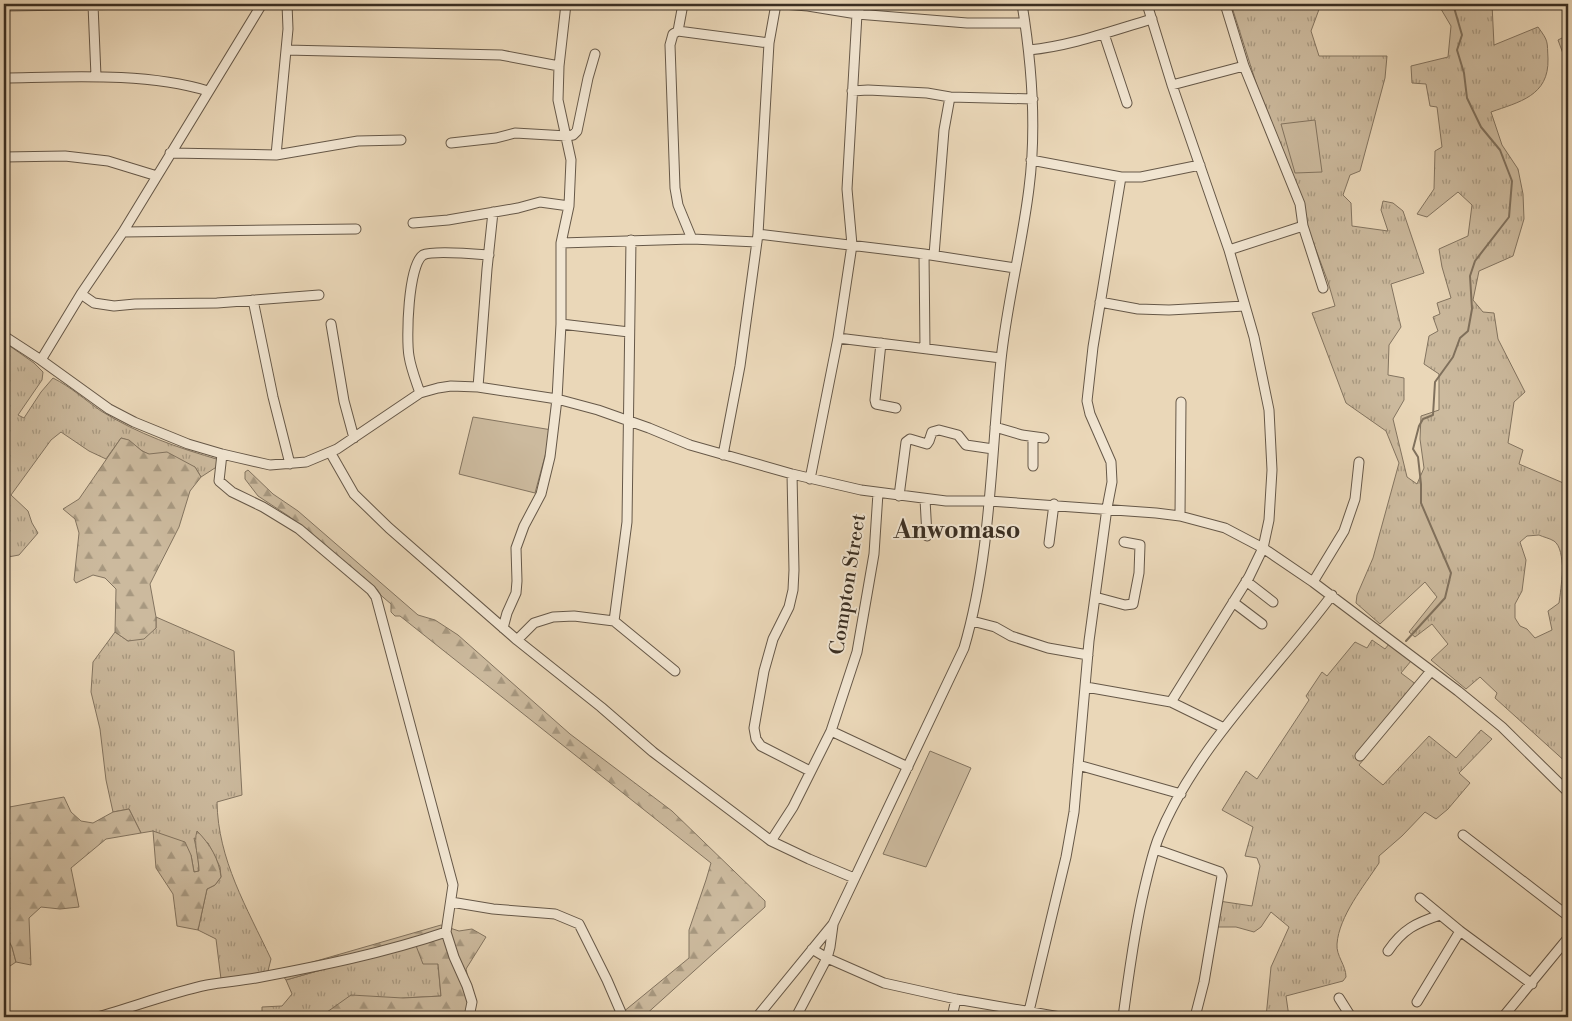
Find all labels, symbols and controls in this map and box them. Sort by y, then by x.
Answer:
street label: Compton Street [825,512,872,657]
district label: Anwomaso [893,515,1020,546]

